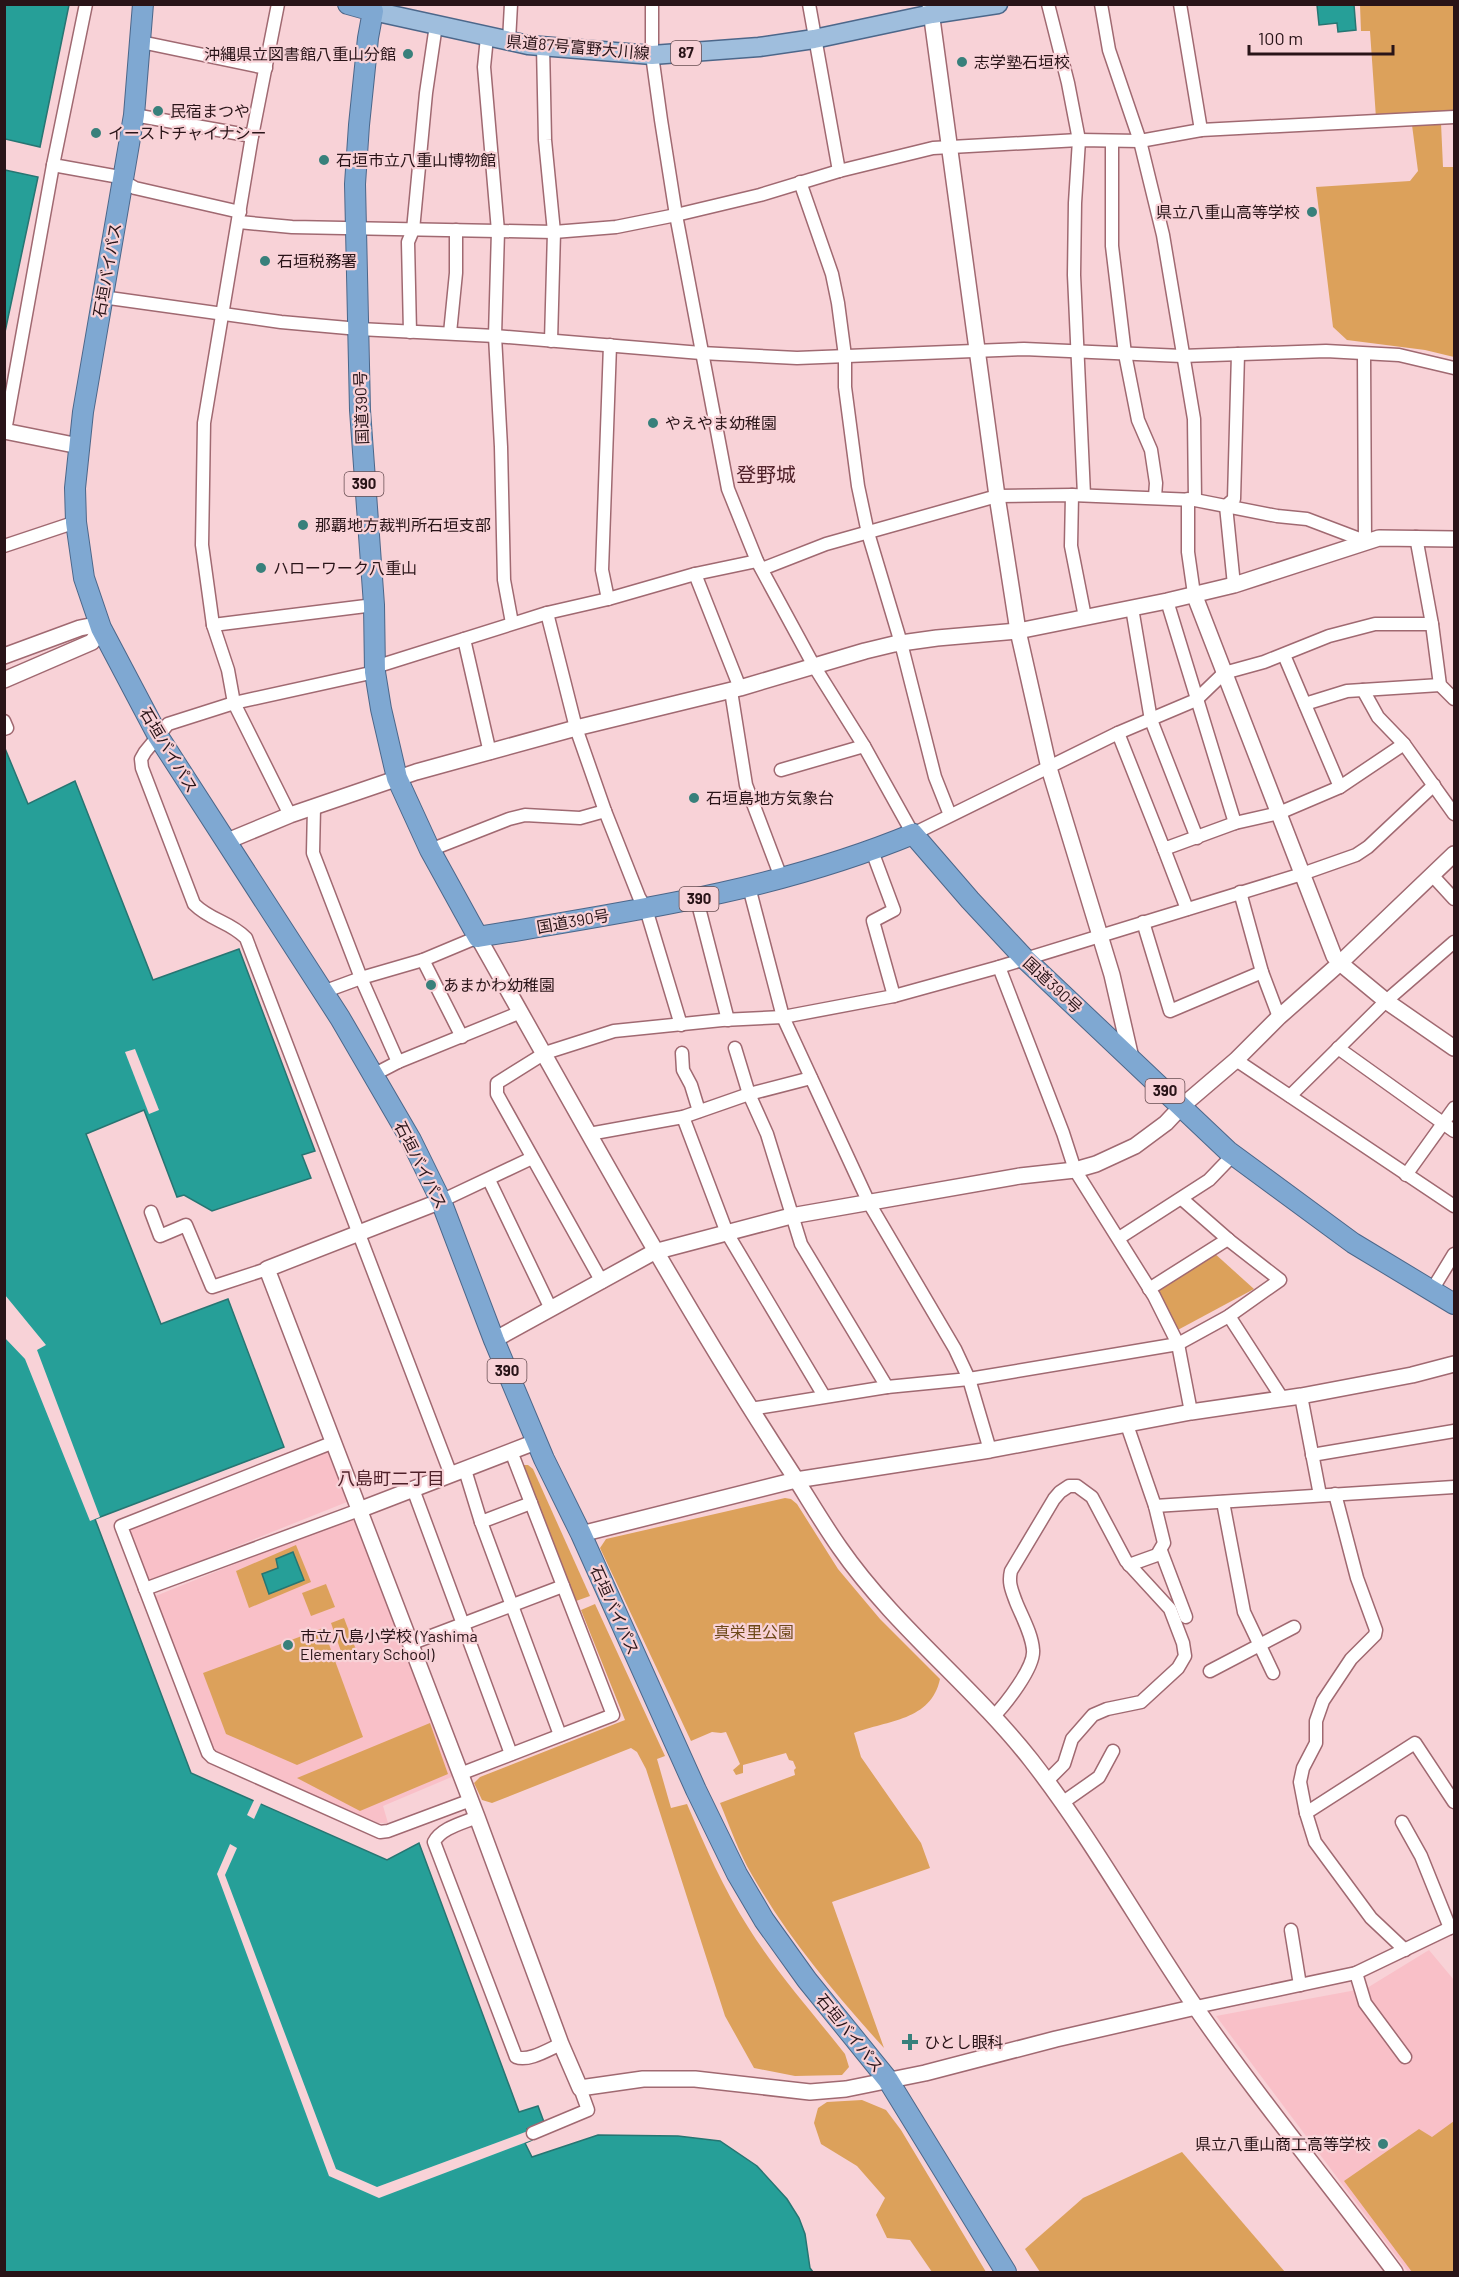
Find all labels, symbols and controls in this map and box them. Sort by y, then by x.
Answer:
scale bar [1249,18,1393,56]
text: 100 m [1258,27,1303,49]
street label: 県道87号富野大川線 [506,31,651,62]
road number: 87 [671,41,701,65]
place label: 沖縄県立図書館八重山分館 [204,44,396,63]
marker: 沖縄県立図書館八重山分館 [401,47,415,61]
place label: 志学塾石垣校 [974,52,1070,71]
marker: 志学塾石垣校 [955,55,969,69]
place label: 民宿まつや [170,101,250,120]
marker: 民宿まつや [151,104,165,118]
place label: イーストチャイナシー [108,123,267,142]
marker: イーストチャイナシー [89,126,103,140]
place label: 石垣市立八重山博物館 [336,150,496,169]
marker: 石垣市立八重山博物館 [317,153,331,167]
place label: 県立八重山高等学校 [1156,202,1300,221]
marker: 県立八重山高等学校 [1305,205,1319,219]
street label: 石垣バイパス [89,221,124,319]
place label: 石垣税務署 [277,251,357,270]
marker: 石垣税務署 [258,254,272,268]
street label: 国道390号 [350,371,371,445]
place label: やえやま幼稚園 [665,413,777,432]
marker: やえやま幼稚園 [646,416,660,430]
district label: 登野城 [736,462,796,486]
road number: 390 [344,472,384,496]
place label: 那覇地方裁判所石垣支部 [315,515,491,534]
marker: 那覇地方裁判所石垣支部 [296,518,310,532]
place label: ハローワーク八重山 [273,558,417,577]
marker: ハローワーク八重山 [254,561,268,575]
street label: 石垣バイパス [137,704,202,796]
place label: 石垣島地方気象台 [706,788,834,807]
marker: 石垣島地方気象台 [687,791,701,805]
road number: 390 [680,887,718,911]
street label: 国道390号 [535,905,611,936]
street label: 国道390号 [1020,953,1087,1017]
place label: あまかわ幼稚園 [443,975,555,994]
marker: あまかわ幼稚園 [424,978,438,992]
road number: 390 [1146,1079,1184,1103]
street label: 石垣バイパス [391,1118,452,1212]
road number: 390 [488,1359,526,1383]
district label: 八島町二丁目 [337,1467,445,1489]
street label: 石垣バイパス [587,1562,644,1657]
park label: 真栄里公園 [714,1622,794,1641]
place label: 市立八島小学校 (Yashima Elementary School) [300,1626,478,1663]
marker: 市立八島小学校 (Yashima Elementary School) [281,1638,295,1652]
street label: 石垣バイパス [813,1990,888,2076]
place label: ひとし眼科 [924,2032,1004,2051]
marker: ひとし眼科 [901,2033,919,2051]
place label: 県立八重山商工高等学校 [1195,2134,1371,2153]
marker: 県立八重山商工高等学校 [1376,2137,1390,2151]

